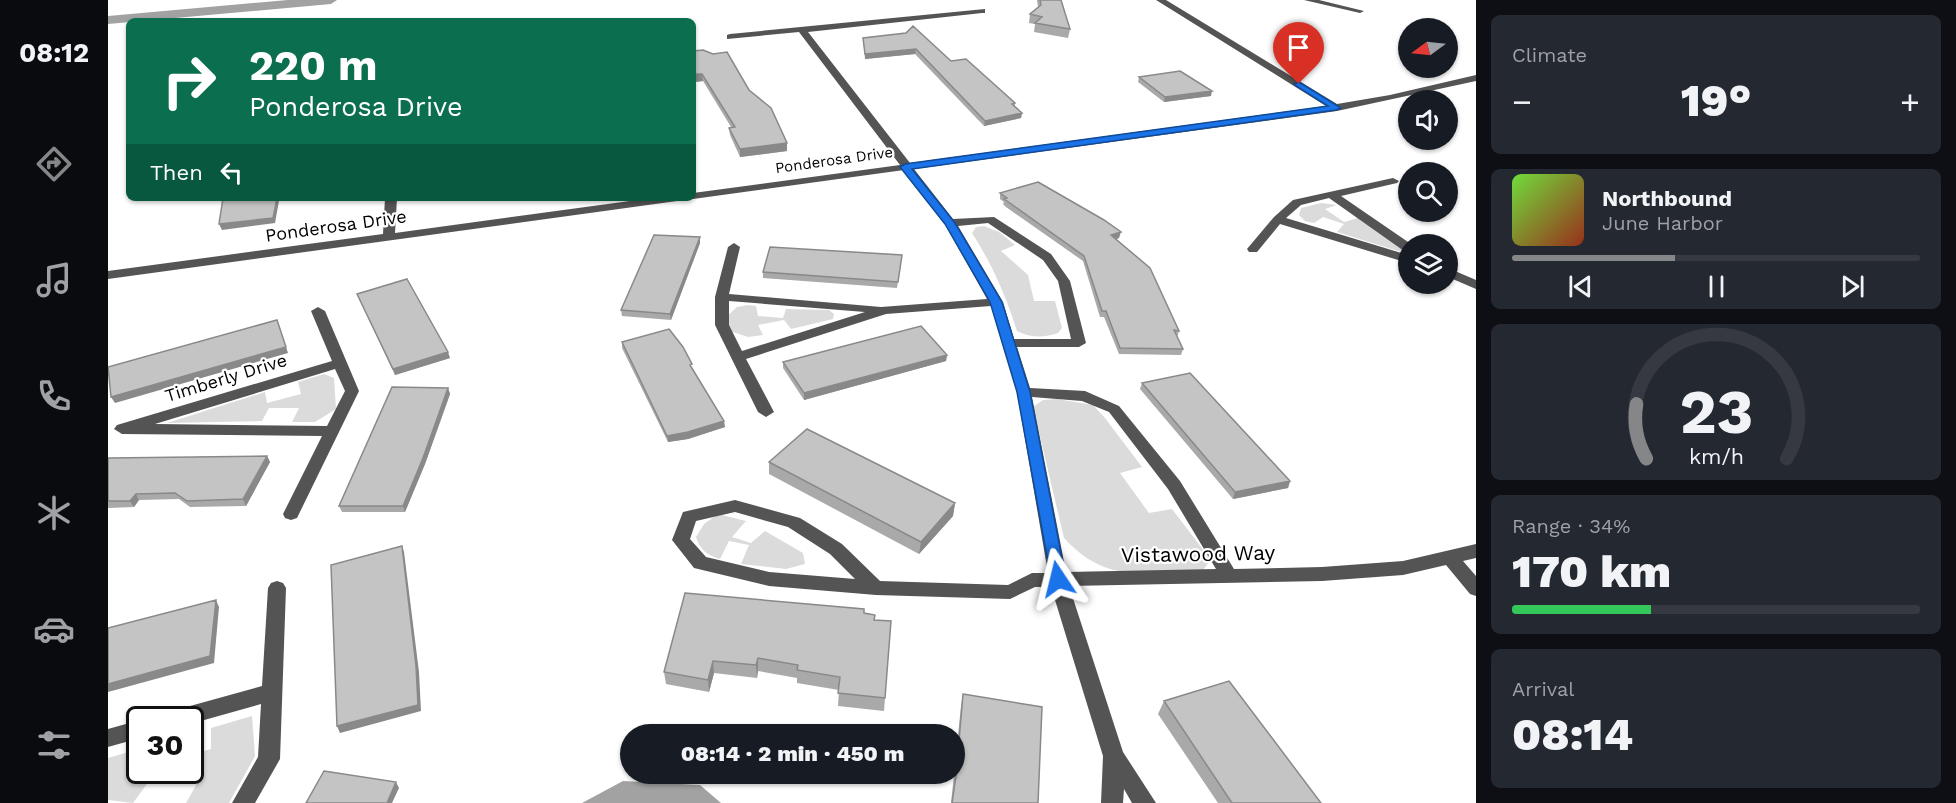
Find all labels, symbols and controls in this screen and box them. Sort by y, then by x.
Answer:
north arrow [1398,18,1458,78]
map controls [1398,18,1458,294]
pin [1273,22,1324,84]
icon: arrive [1282,31,1315,64]
text: 08:12 [19,37,89,69]
text: 220 m [249,41,378,90]
icon: right [150,42,228,120]
text: Climate [1512,43,1587,67]
text: 19° [1681,74,1751,127]
text: − [1512,82,1532,121]
text: + [1900,82,1920,121]
button: sound [1398,90,1458,150]
text: Ponderosa Drive [249,91,463,123]
icon: directions [33,143,75,185]
street label: Ponderosa Drive [774,143,894,177]
icon: left [215,156,248,189]
text: Then [150,160,203,185]
button: search [1398,162,1458,222]
text: Northbound [1602,186,1732,211]
street label: Ponderosa Drive [264,205,408,246]
text: June Harbor [1602,211,1723,235]
button: layers [1398,234,1458,294]
icon: music [33,259,75,301]
icon: previous [1564,270,1597,303]
icon: pause [1700,270,1733,303]
icon: next [1836,270,1869,303]
street label: Timberly Drive [162,349,289,406]
icon: phone [33,375,75,417]
text: 23 [1679,375,1753,448]
text: km/h [1688,444,1744,469]
icon: climate [33,492,75,534]
text: Range · 34% [1512,514,1630,538]
street label: Vistawood Way [1121,540,1276,567]
text: 170 km [1512,545,1671,598]
position arrow [1026,547,1090,611]
icon: car [33,608,75,650]
text: Arrival [1512,677,1574,701]
speed limit sign: 30 [126,706,204,784]
text: 08:14 [1512,708,1633,761]
icon: filters [33,724,75,766]
text: 08:14 · 2 min · 450 m [681,741,904,766]

